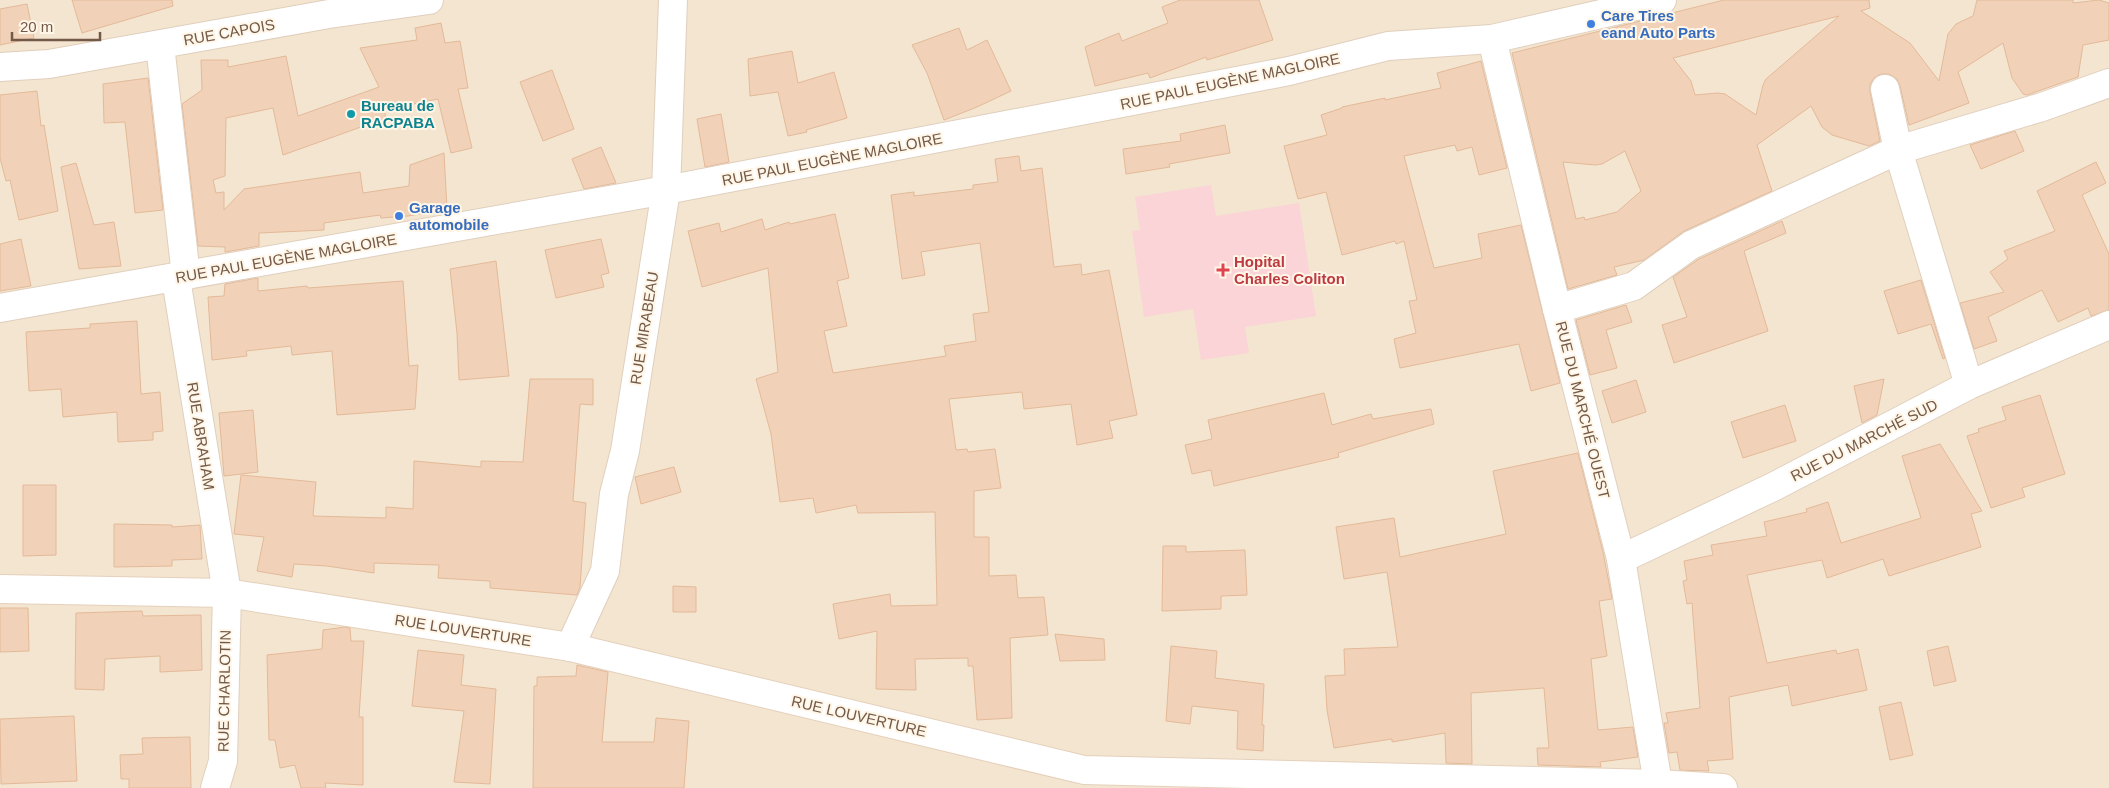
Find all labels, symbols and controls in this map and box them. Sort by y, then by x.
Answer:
place label: Care Tires eand Auto Parts [1601,7,1715,41]
scale bar [12,10,100,42]
street label: RUE CAPOIS [182,16,276,48]
text: 20 m [20,18,53,35]
marker: Care Tires eand Auto Parts [1585,18,1597,30]
street label: RUE PAUL EUGÈNE MAGLOIRE [1119,49,1341,113]
place label: Bureau de RACPABA [361,97,435,131]
marker: Bureau de RACPABA [345,108,357,120]
street label: RUE PAUL EUGÈNE MAGLOIRE [720,129,944,189]
place label: Garage automobile [409,199,489,233]
marker: Garage automobile [393,210,405,222]
street label: RUE PAUL EUGÈNE MAGLOIRE [174,230,398,286]
place label: Hopital Charles Coliton [1234,253,1345,287]
marker: Hopital Charles Coliton [1216,263,1230,277]
street label: RUE MIRABEAU [627,270,661,386]
street label: RUE DU MARCHÉ OUEST [1553,319,1613,501]
street label: RUE ABRAHAM [184,381,218,491]
street label: RUE DU MARCHÉ SUD [1788,395,1940,484]
street label: RUE LOUVERTURE [393,611,533,649]
street label: RUE CHARLOTIN [214,630,234,752]
street label: RUE LOUVERTURE [790,692,928,740]

